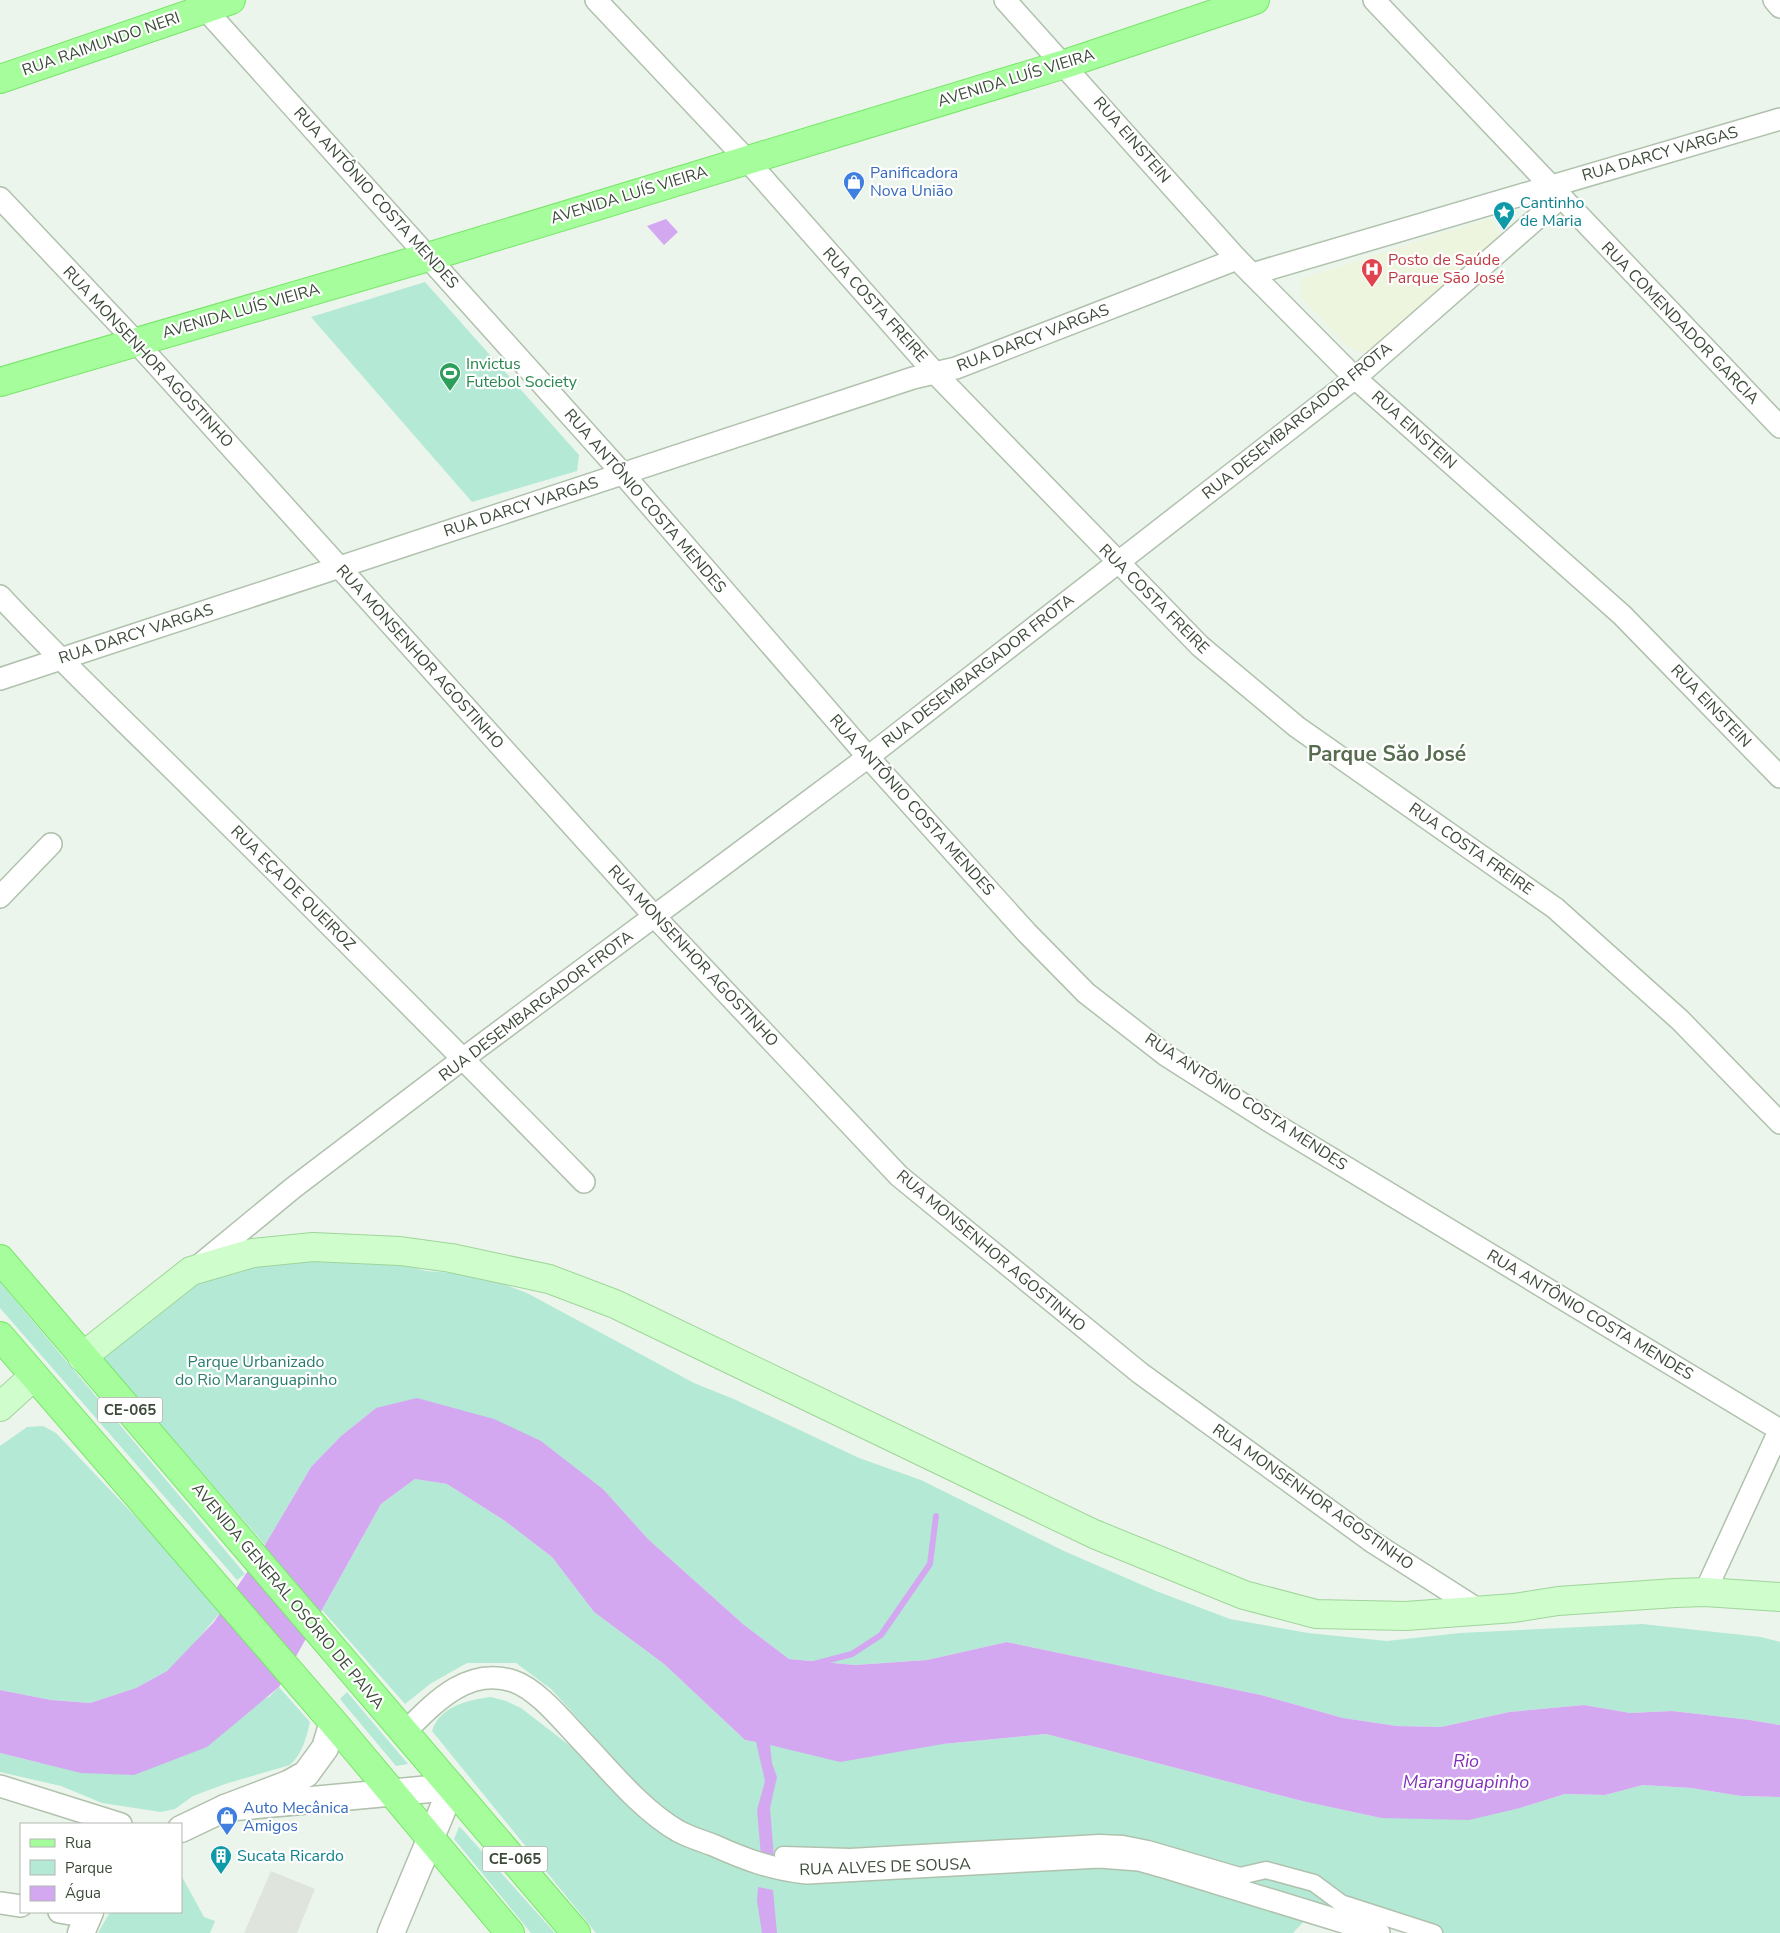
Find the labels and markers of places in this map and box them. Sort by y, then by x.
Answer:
place label: Panificadora Nova União [870,162,958,202]
shop icon: Panificadora Nova União [842,170,866,201]
place label: Cantinho de Maria [1520,192,1585,232]
place icon: Cantinho de Maria [1492,200,1516,231]
place label: Posto de Saúde Parque São José [1388,249,1504,289]
hospital icon: Posto de Saúde Parque São José [1360,257,1384,288]
place label: Invictus Futebol Society [466,353,578,393]
sports icon: Invictus Futebol Society [438,361,462,392]
place label: Auto Mecânica Amigos [243,1797,349,1837]
shop icon: Auto Mecânica Amigos [215,1805,239,1836]
building icon: Sucata Ricardo [209,1844,233,1875]
place label: Sucata Ricardo [237,1845,344,1867]

